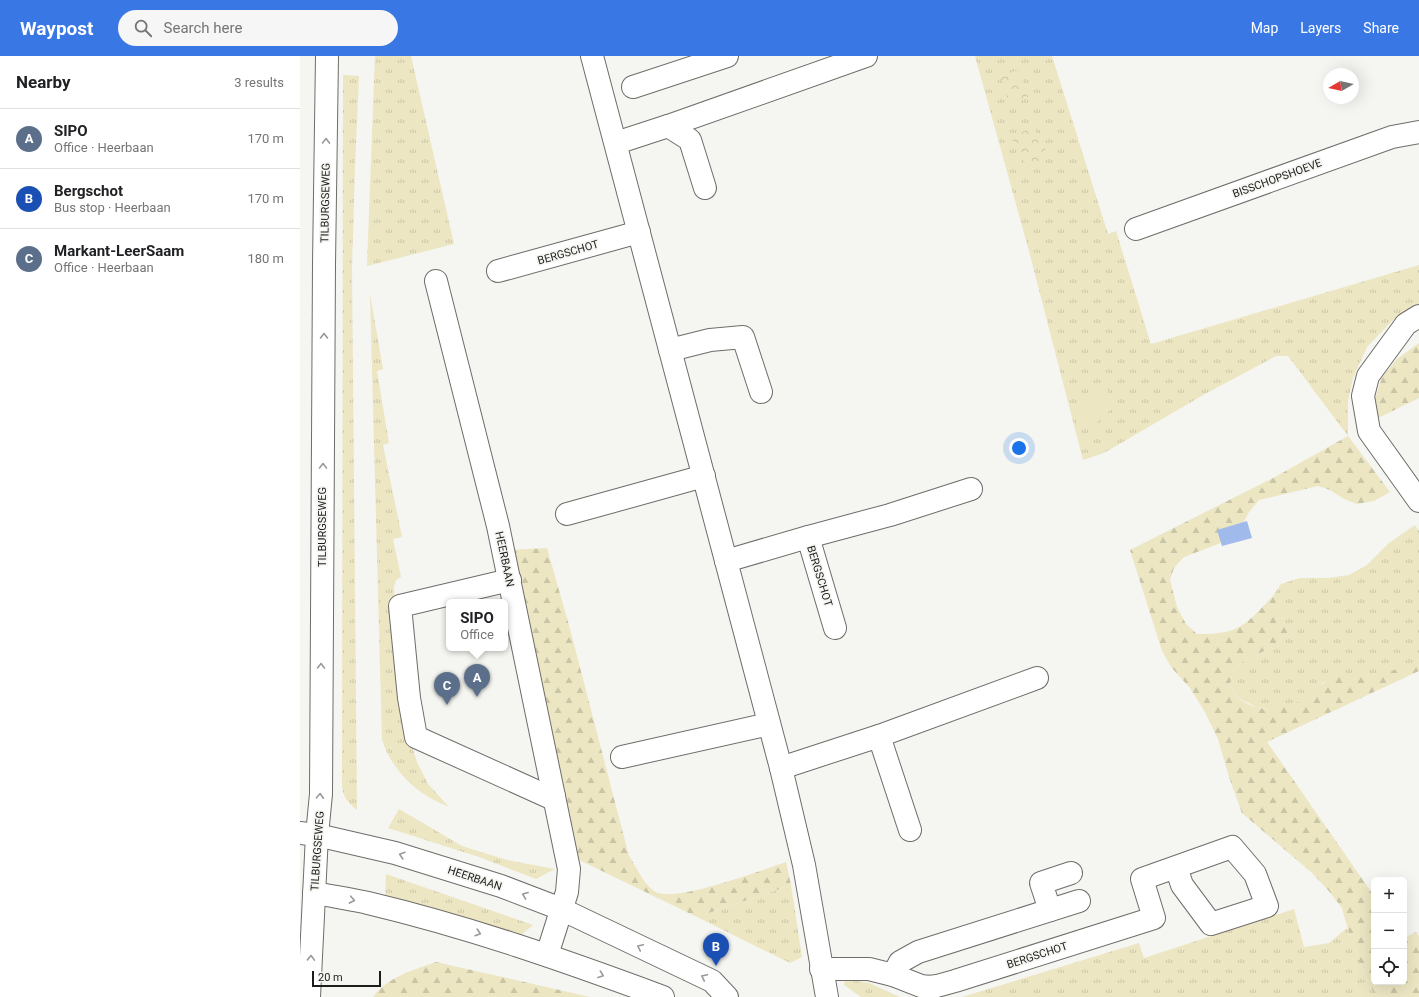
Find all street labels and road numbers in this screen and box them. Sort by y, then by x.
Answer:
street label: BISSCHOPSHOEVE [1231,156,1324,201]
street label: TILBURGSEWEG [318,163,333,243]
street label: BERGSCHOT [536,237,601,267]
street label: TILBURGSEWEG [316,487,329,567]
street label: HEERBAAN [492,530,517,588]
street label: BERGSCHOT [804,544,835,609]
street label: TILBURGSEWEG [308,811,327,891]
street label: HEERBAAN [446,864,504,893]
street label: BERGSCHOT [1005,939,1069,971]

